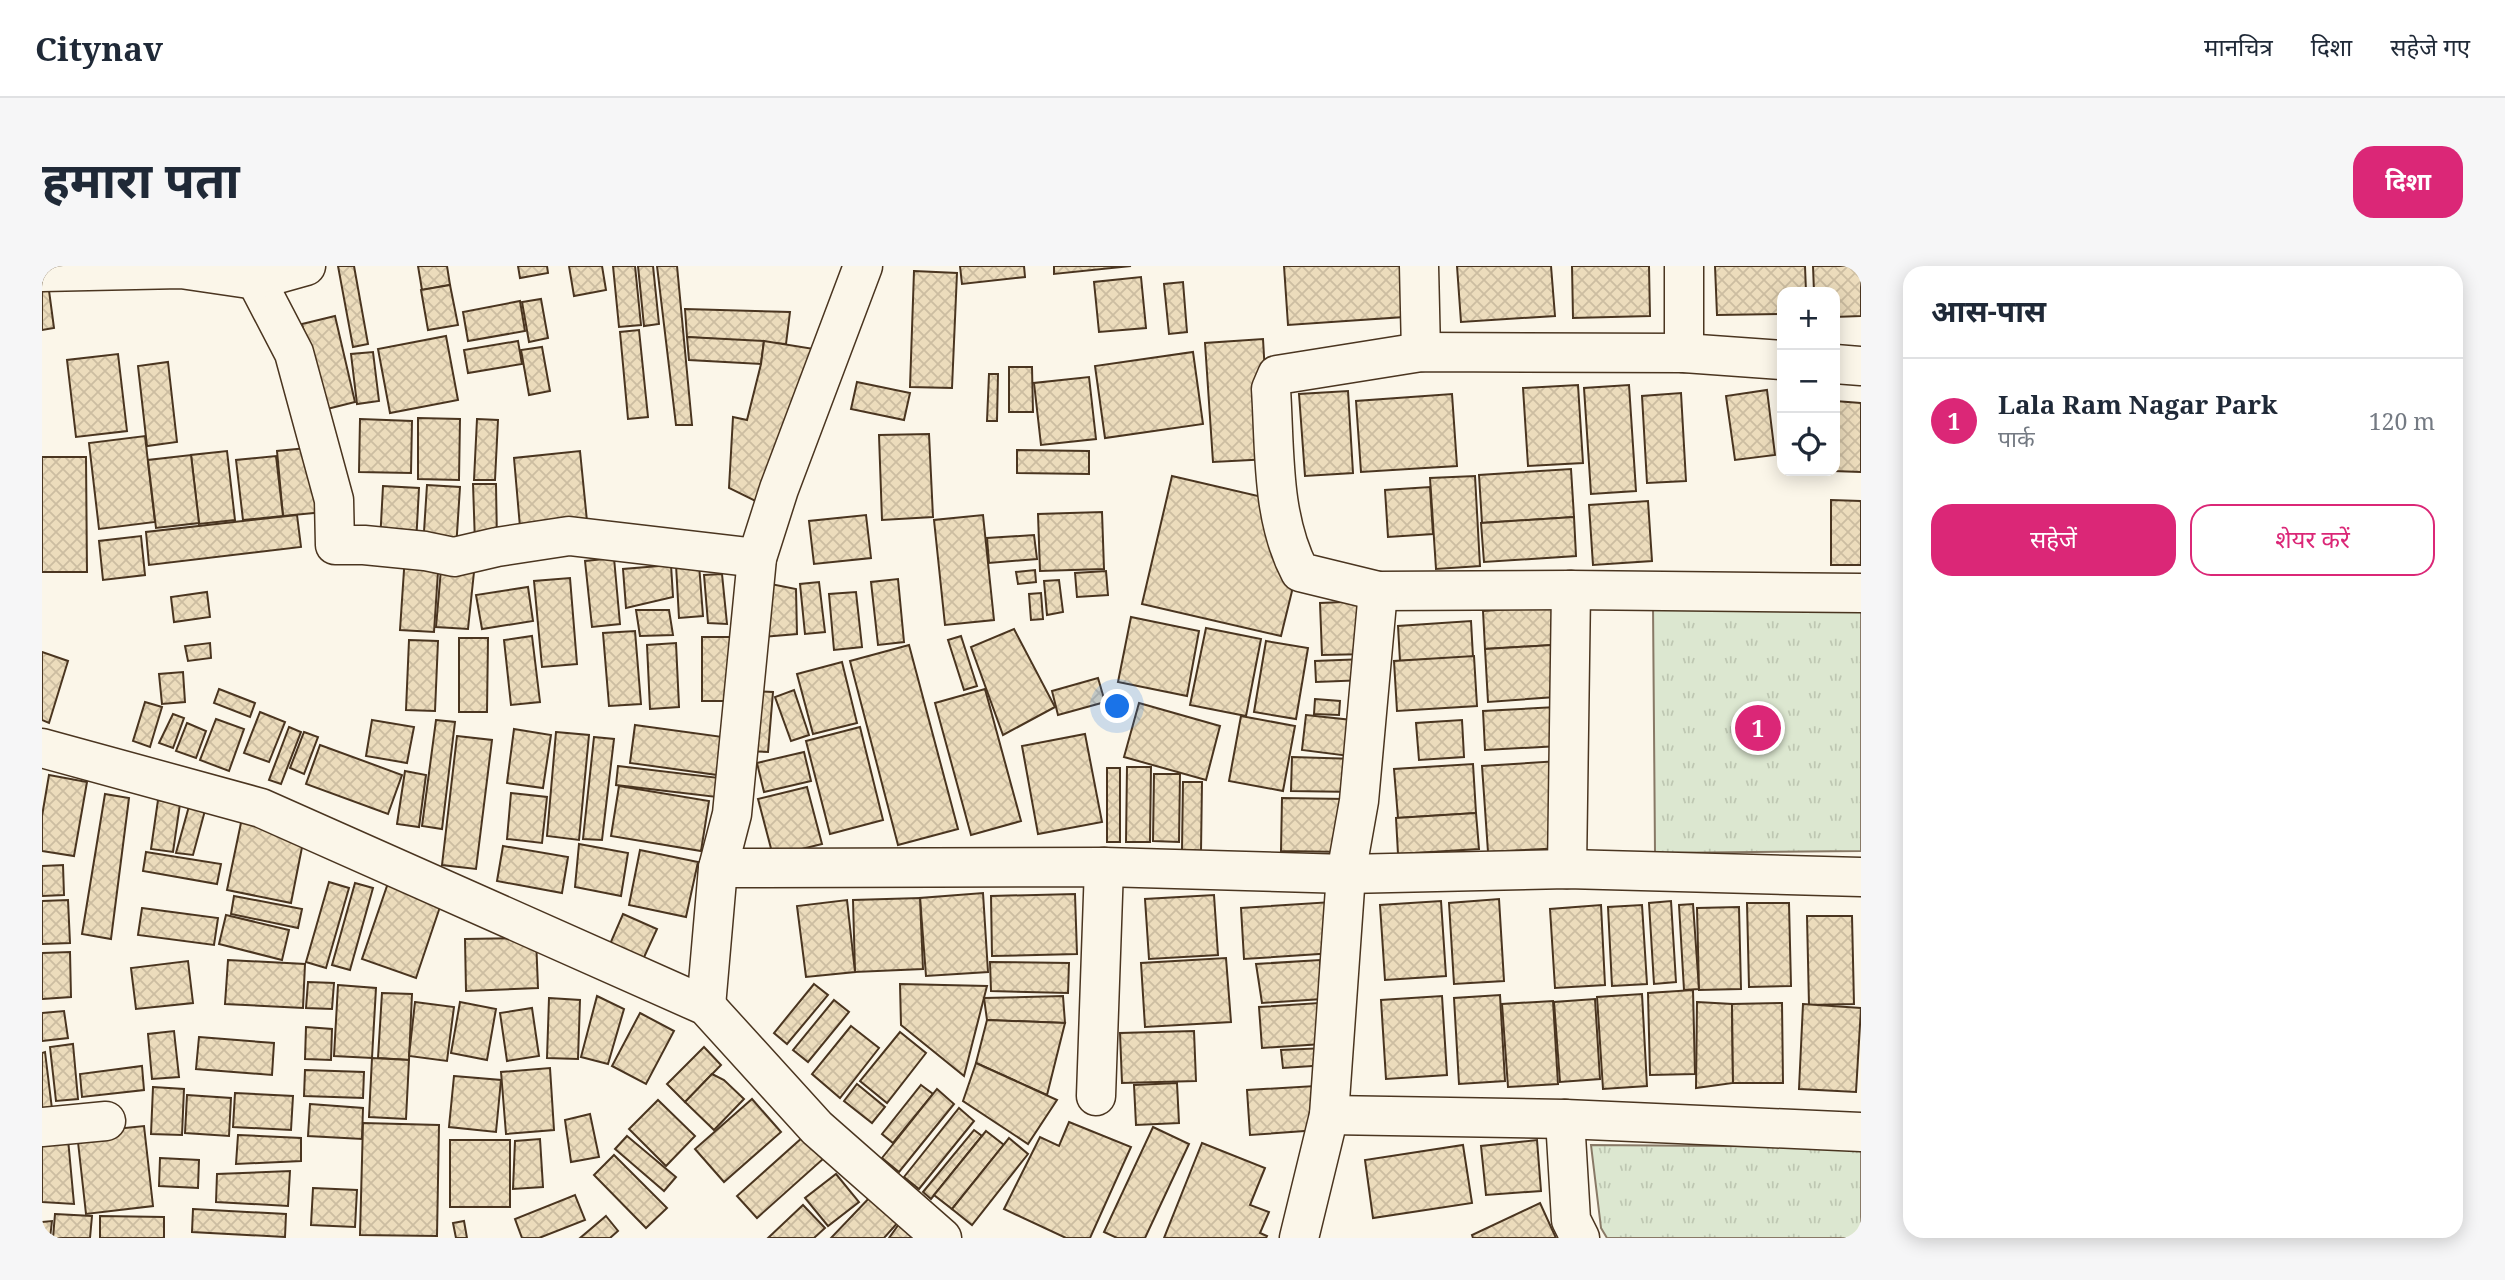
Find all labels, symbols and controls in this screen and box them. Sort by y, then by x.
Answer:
text: Citynav [35,26,163,71]
text: मानचित्र [2204,30,2273,63]
text: दिशा [2311,30,2352,63]
text: सहेजे गए [2390,30,2470,63]
text: हमारा पता [42,146,240,212]
button: दिशा [2353,146,2463,218]
map controls [1777,287,1840,476]
button: + [1777,287,1840,350]
text: आस-पास [1931,290,2046,331]
button: − [1777,350,1840,413]
text: Lala Ram Nagar Park [1998,386,2278,422]
text: 1 [1948,405,1961,437]
text: 120 m [2369,405,2435,437]
button: locate [1777,413,1840,476]
text: पार्क [1998,422,2035,454]
button: सहेजें [1931,504,2176,576]
button: शेयर करें [2190,504,2435,576]
your location [1100,689,1134,723]
pin: 1 [1735,702,1781,754]

